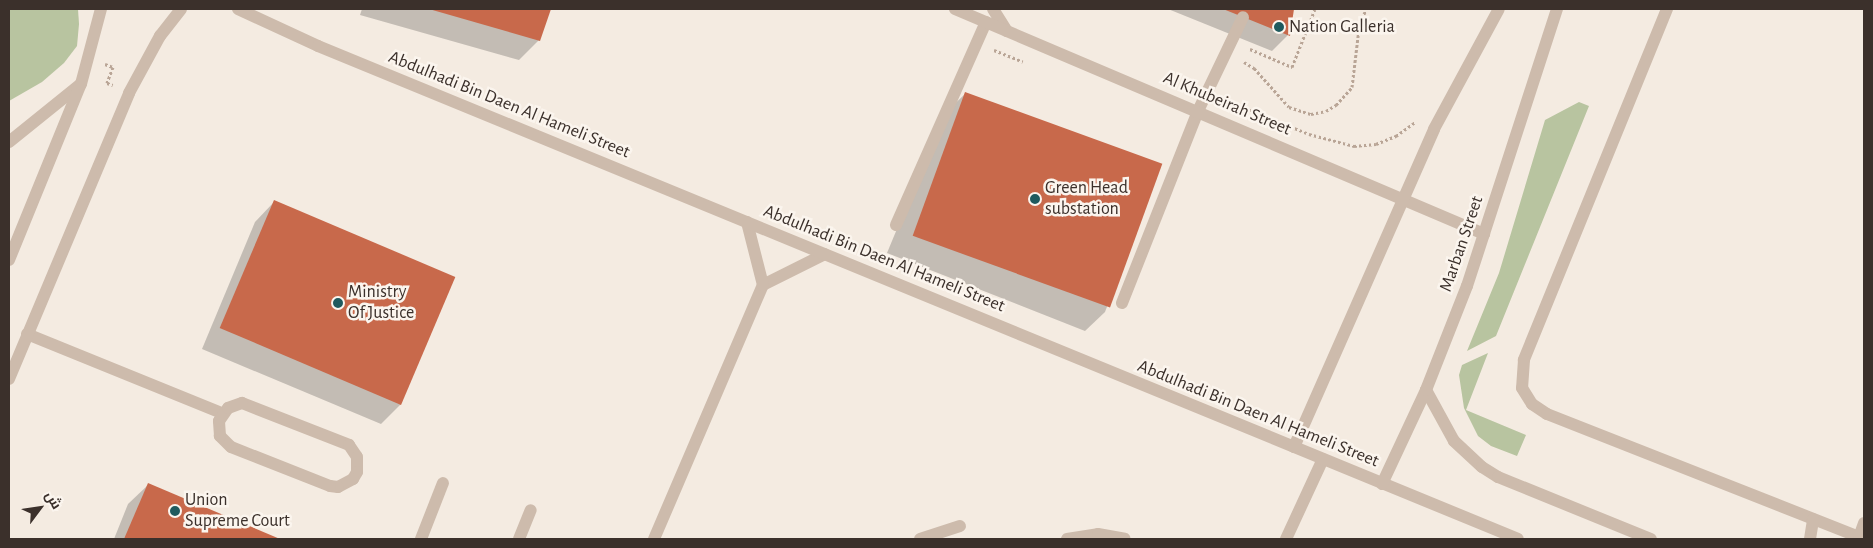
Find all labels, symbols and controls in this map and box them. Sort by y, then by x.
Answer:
place label: Nation Galleria [1289,16,1395,38]
marker: Nation Galleria [1273,21,1285,33]
street label: Abdulhadi Bin Daen Al Hameli Street [385,47,633,163]
street label: Al Khubeirah Street [1160,67,1294,141]
place label: Green Head substation [1045,178,1128,220]
marker: Green Head substation [1029,193,1041,205]
street label: Marban Street [1436,193,1488,295]
street label: Abdulhadi Bin Daen Al Hameli Street [760,201,1008,317]
place label: Ministry Of Justice [348,282,414,324]
marker: Ministry Of Justice [332,297,344,309]
street label: Abdulhadi Bin Daen Al Hameli Street [1134,356,1382,472]
north arrow [15,483,65,533]
text: ش [42,489,63,512]
place label: Union Supreme Court [185,490,290,532]
marker: Union Supreme Court [169,505,181,517]

